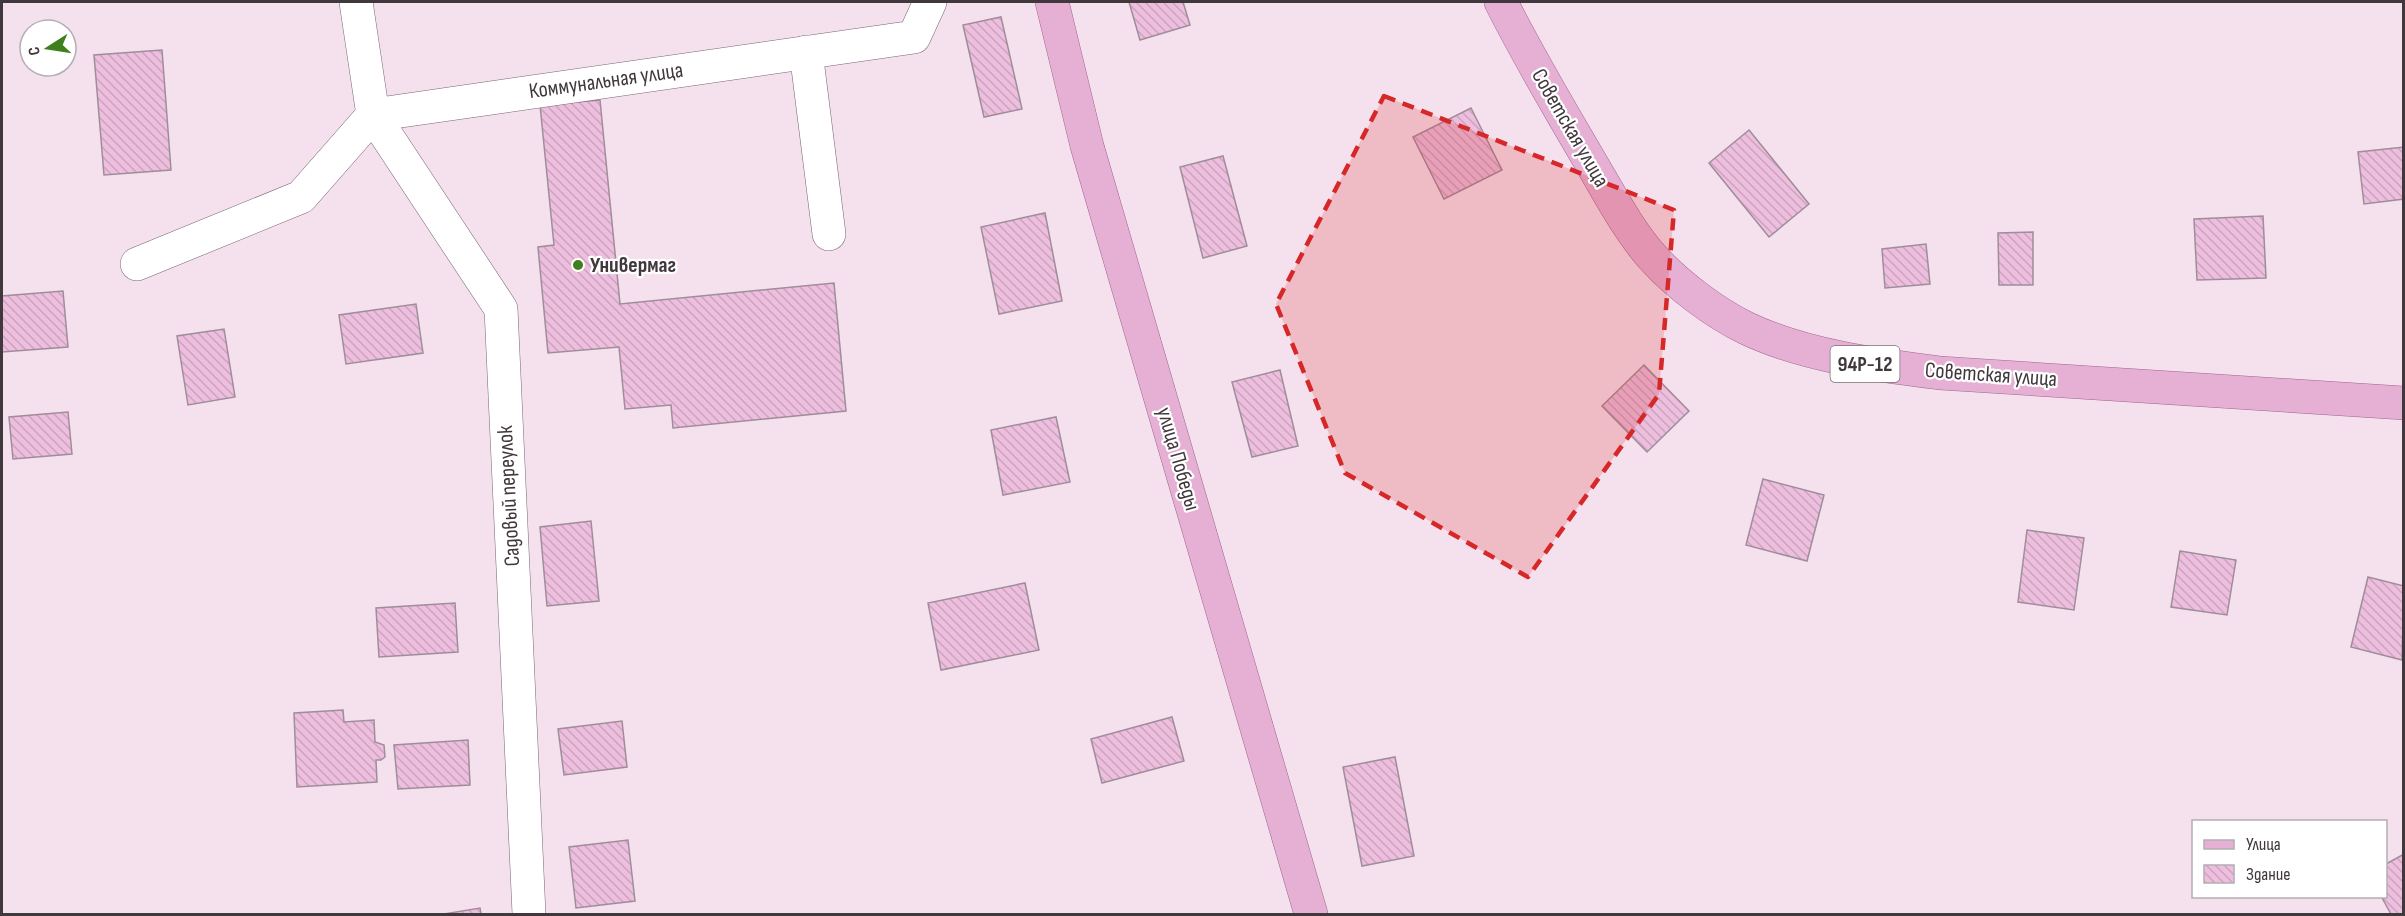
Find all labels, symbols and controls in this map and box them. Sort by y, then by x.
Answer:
north arrow [18,18,78,78]
text: С [25,45,45,57]
street label: Коммунальная улица [527,57,685,105]
street label: Советская улица [1525,64,1615,192]
place label: Универмаг [590,252,677,279]
marker: Универмаг [571,258,585,272]
road number: 94Р-12 [1830,346,1900,382]
street label: Советская улица [1924,357,2058,393]
street label: улица Победы [1150,404,1206,514]
street label: Садовый переулок [492,424,526,567]
legend [2192,820,2387,898]
text: Улица [2246,834,2281,855]
text: Здание [2246,864,2291,885]

